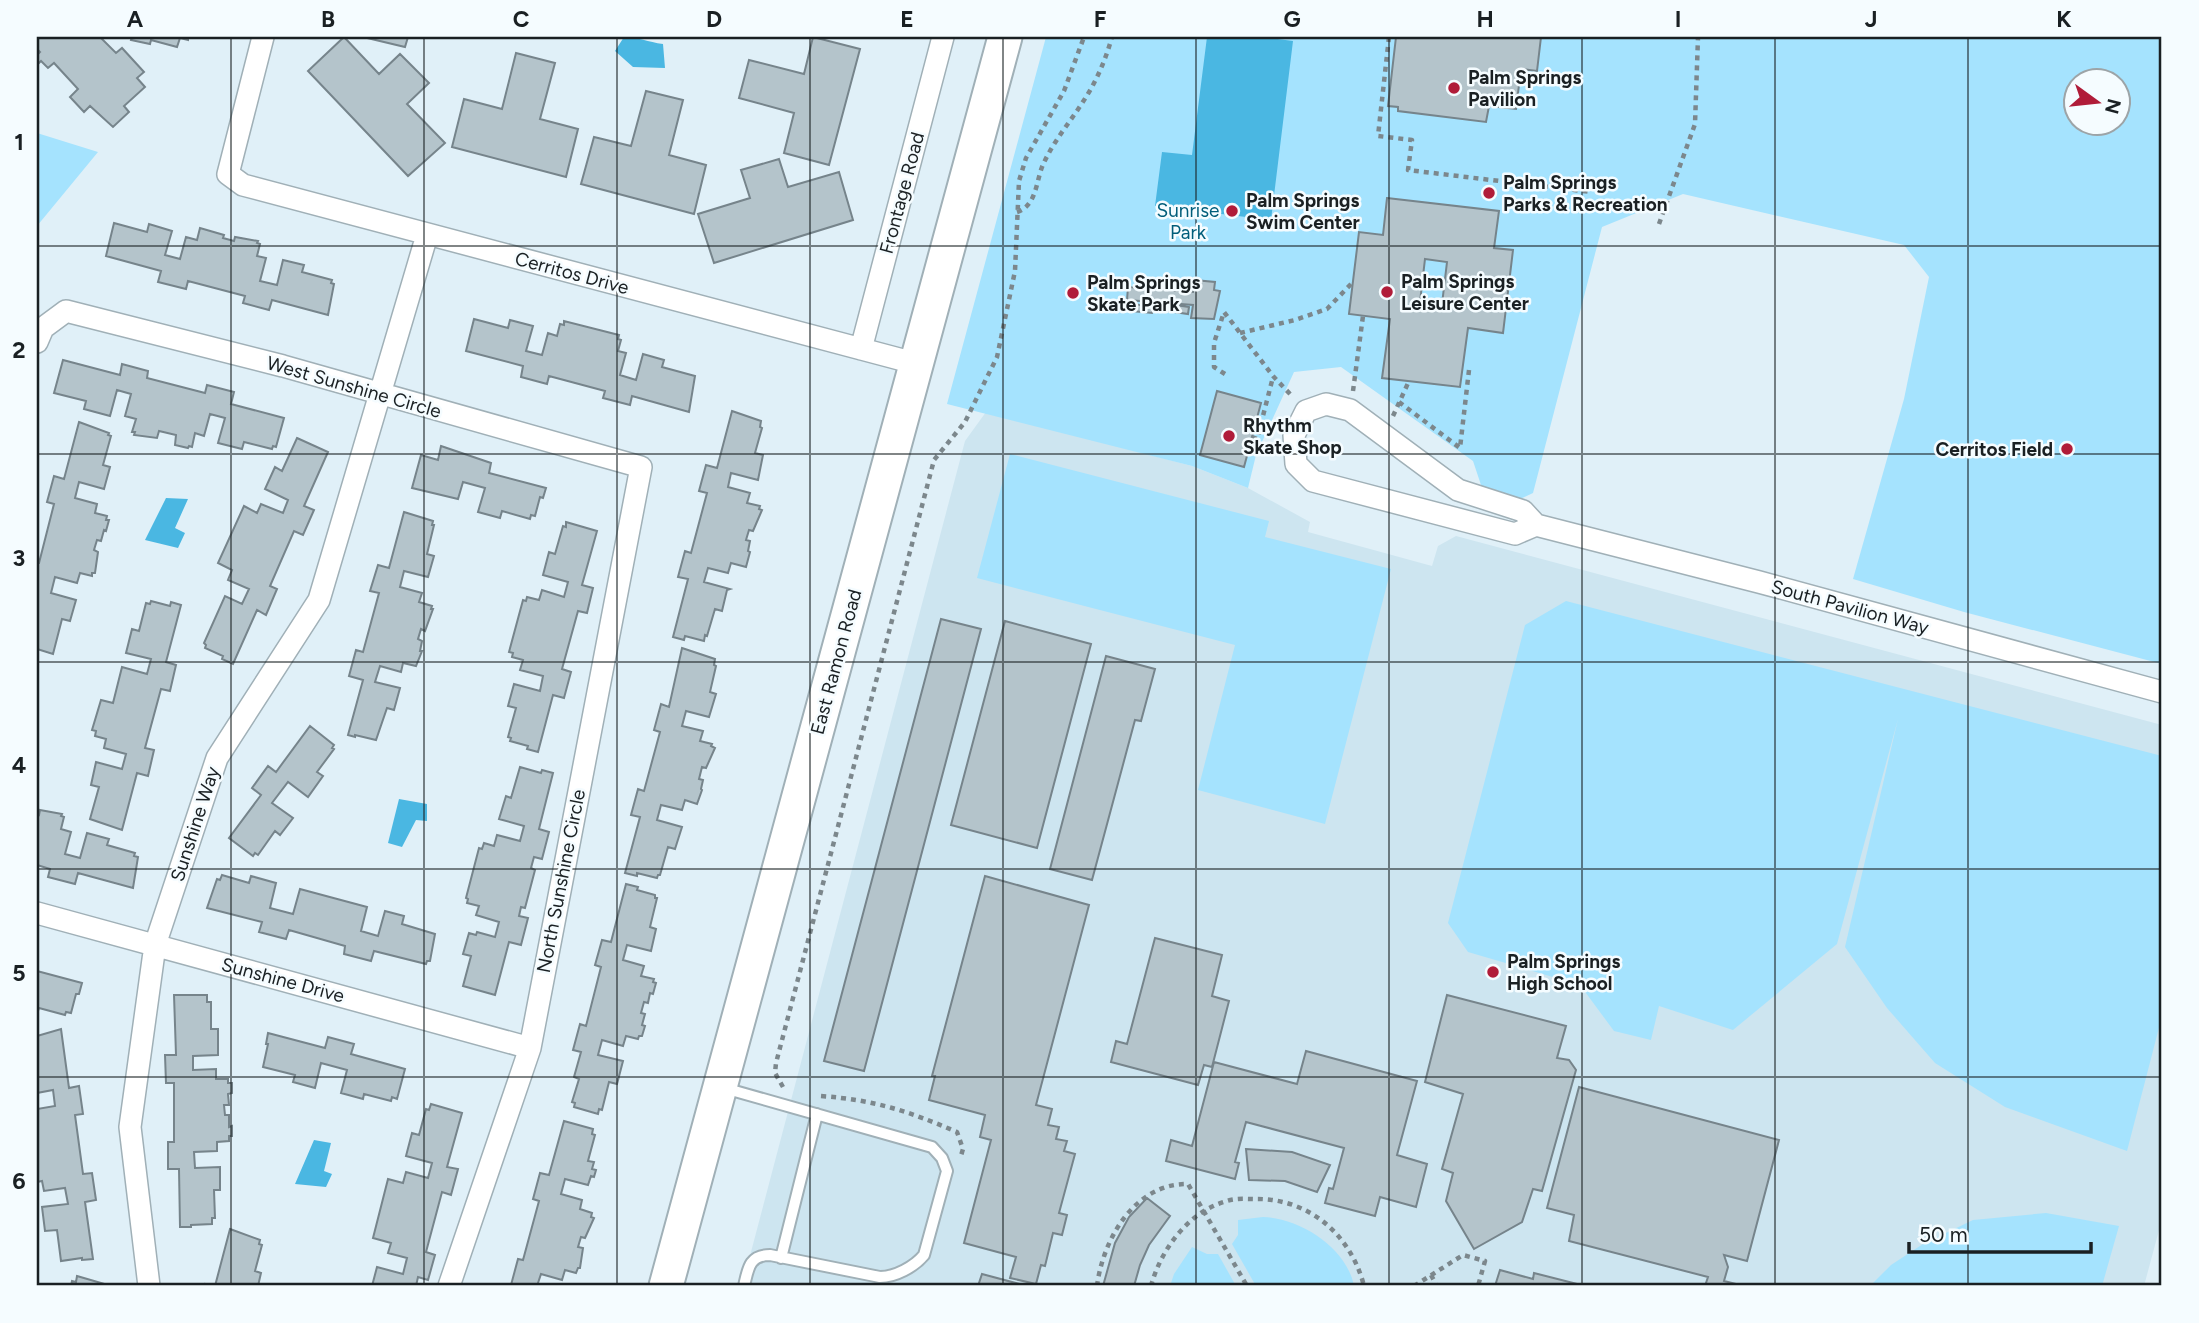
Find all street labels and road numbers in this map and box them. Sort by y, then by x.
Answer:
street label: Frontage Road [875,130,929,256]
street label: Cerritos Drive [513,247,631,299]
street label: West Sunshine Circle [264,351,444,423]
street label: South Pavilion Way [1769,575,1931,639]
street label: East Ramon Road [806,587,866,737]
street label: Sunshine Way [166,764,224,884]
street label: North Sunshine Circle [532,787,590,975]
street label: Sunshine Drive [219,953,347,1007]

